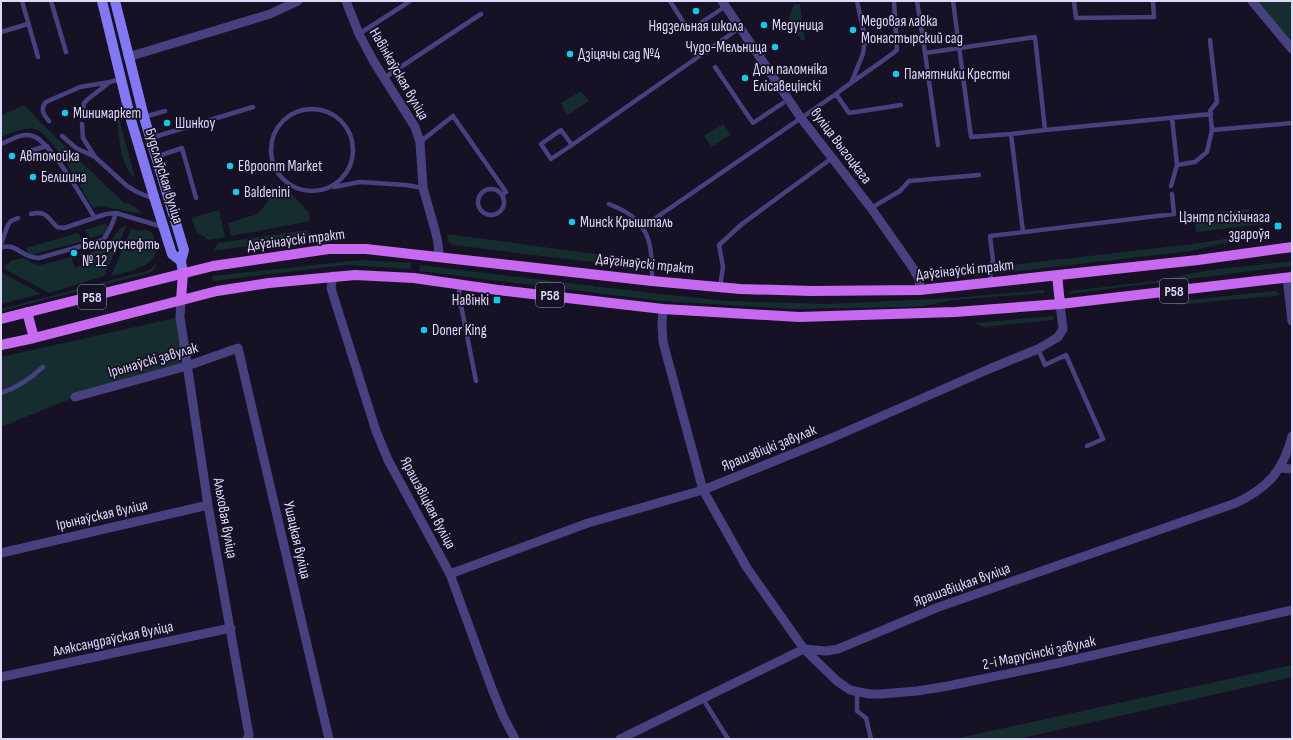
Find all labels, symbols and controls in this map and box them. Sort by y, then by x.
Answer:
marker: Нядзельная школа [691,6,701,16]
place label: Медовая лавка Монастырский сад [861,12,963,48]
place label: Медуница [772,16,824,35]
place label: Нядзельная школа [648,17,744,36]
marker: Медуница [759,20,769,30]
street label: Навінкаўская вуліца [365,24,433,124]
marker: Медовая лавка Монастырский сад [848,25,858,35]
place label: Чудо-Мельница [685,38,767,57]
marker: Чудо-Мельница [770,42,780,52]
place label: Дзіцячы сад №4 [578,45,660,64]
marker: Дзіцячы сад №4 [565,49,575,59]
place label: Дом паломніка Елісавецінскі [753,60,828,96]
place label: Памятники Кресты [904,65,1010,84]
marker: Памятники Кресты [891,69,901,79]
marker: Дом паломніка Елісавецінскі [740,73,750,83]
place label: Минимаркет [73,104,141,123]
street label: вуліца Выгоцкага [806,104,876,188]
marker: Минимаркет [60,108,70,118]
place label: Шинкоу [175,114,215,133]
marker: Шинкоу [162,118,172,128]
street label: Будслаўская вуліца [140,126,188,226]
place label: Автомойка [19,147,80,166]
marker: Автомойка [7,151,17,161]
place label: Евроопт Market [238,157,323,176]
marker: Евроопт Market [225,161,235,171]
place label: Белшина [41,168,87,187]
marker: Белшина [28,172,38,182]
place label: Baldenini [244,183,290,202]
marker: Baldenini [231,187,241,197]
place label: Цэнтр псіхічнага здароўя [1179,208,1270,244]
place label: Минск Крышталь [580,213,673,232]
marker: Минск Крышталь [567,217,577,227]
marker: Цэнтр псіхічнага здароўя [1273,221,1283,231]
street label: Даўгінаўскі тракт [246,225,346,255]
place label: Белоруснефть № 12 [82,235,160,271]
marker: Белоруснефть № 12 [69,248,79,258]
street label: Даўгінаўскі тракт [595,249,695,279]
street label: Даўгінаўскі тракт [915,255,1015,285]
road number: Р58 [1160,279,1188,303]
road number: Р58 [536,283,564,307]
road number: Р58 [78,285,106,309]
place label: Навінкі [452,291,489,310]
marker: Навінкі [492,295,502,305]
place label: Doner King [432,321,487,340]
marker: Doner King [419,325,429,335]
street label: Ірынаўскі завулак [106,338,200,382]
street label: Ярашэвіцкі завулак [719,420,819,476]
street label: Ярашэвіцкая вуліца [396,454,460,552]
street label: Альховая вуліца [208,475,241,560]
street label: Ірынаўская вуліца [54,495,150,535]
street label: Ушацкая вуліца [279,499,315,581]
street label: Ярашэвіцкая вуліца [911,559,1013,611]
street label: Аляксандраўская вуліца [50,617,175,661]
street label: 2-і Марусінскі завулак [981,632,1098,674]

